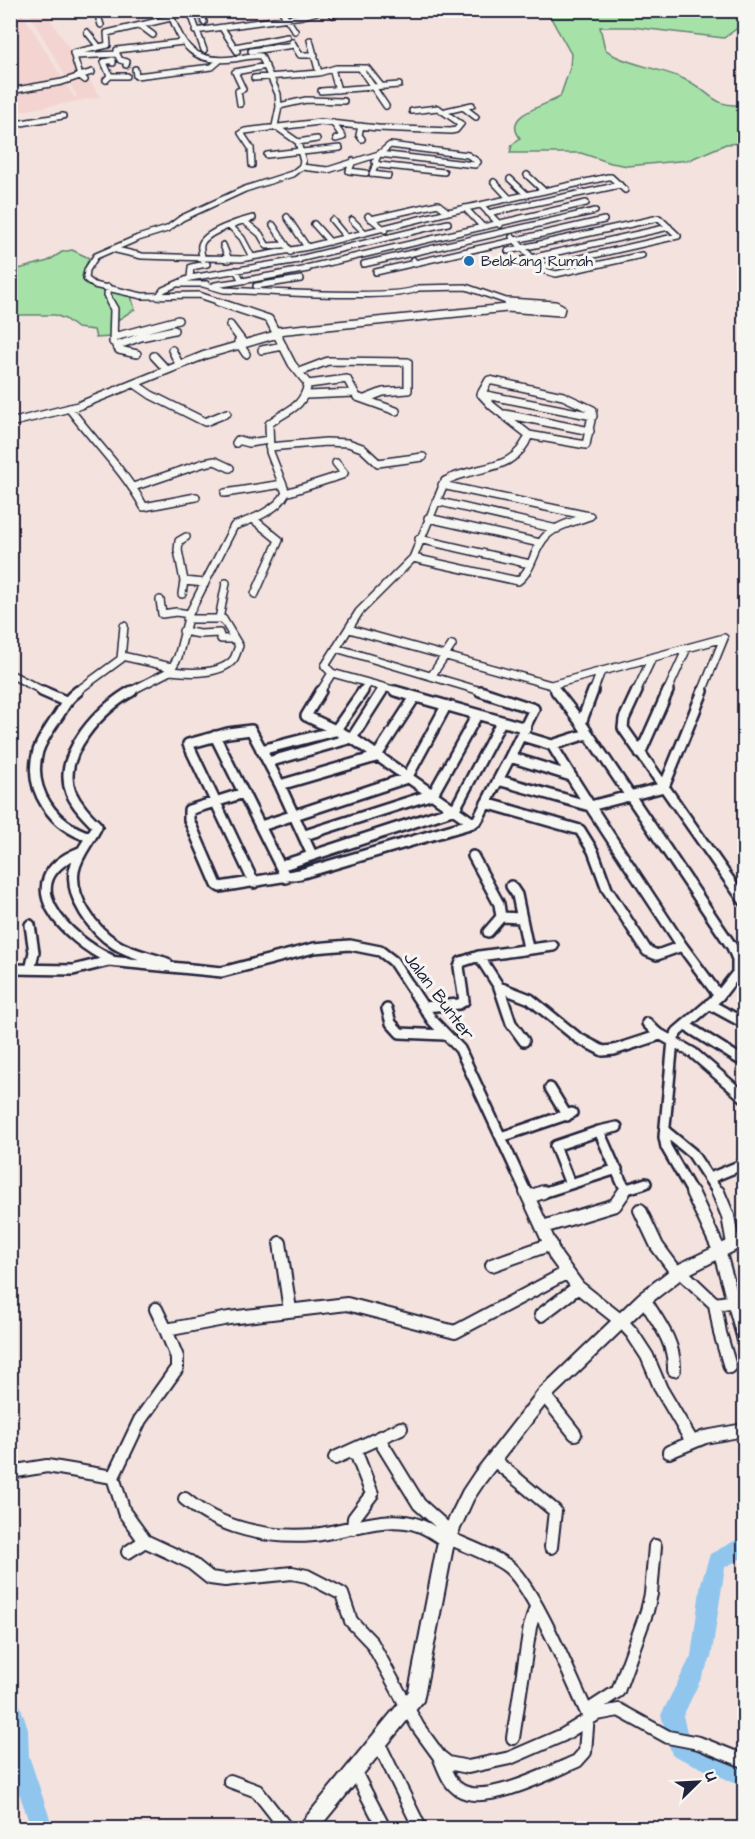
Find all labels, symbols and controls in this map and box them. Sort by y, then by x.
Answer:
place label: Belakang Rumah [481,251,593,273]
marker: Belakang Rumah [462,254,476,268]
street label: Jalan Bunter [397,947,481,1045]
north arrow [668,1752,728,1812]
text: U [699,1768,723,1785]

